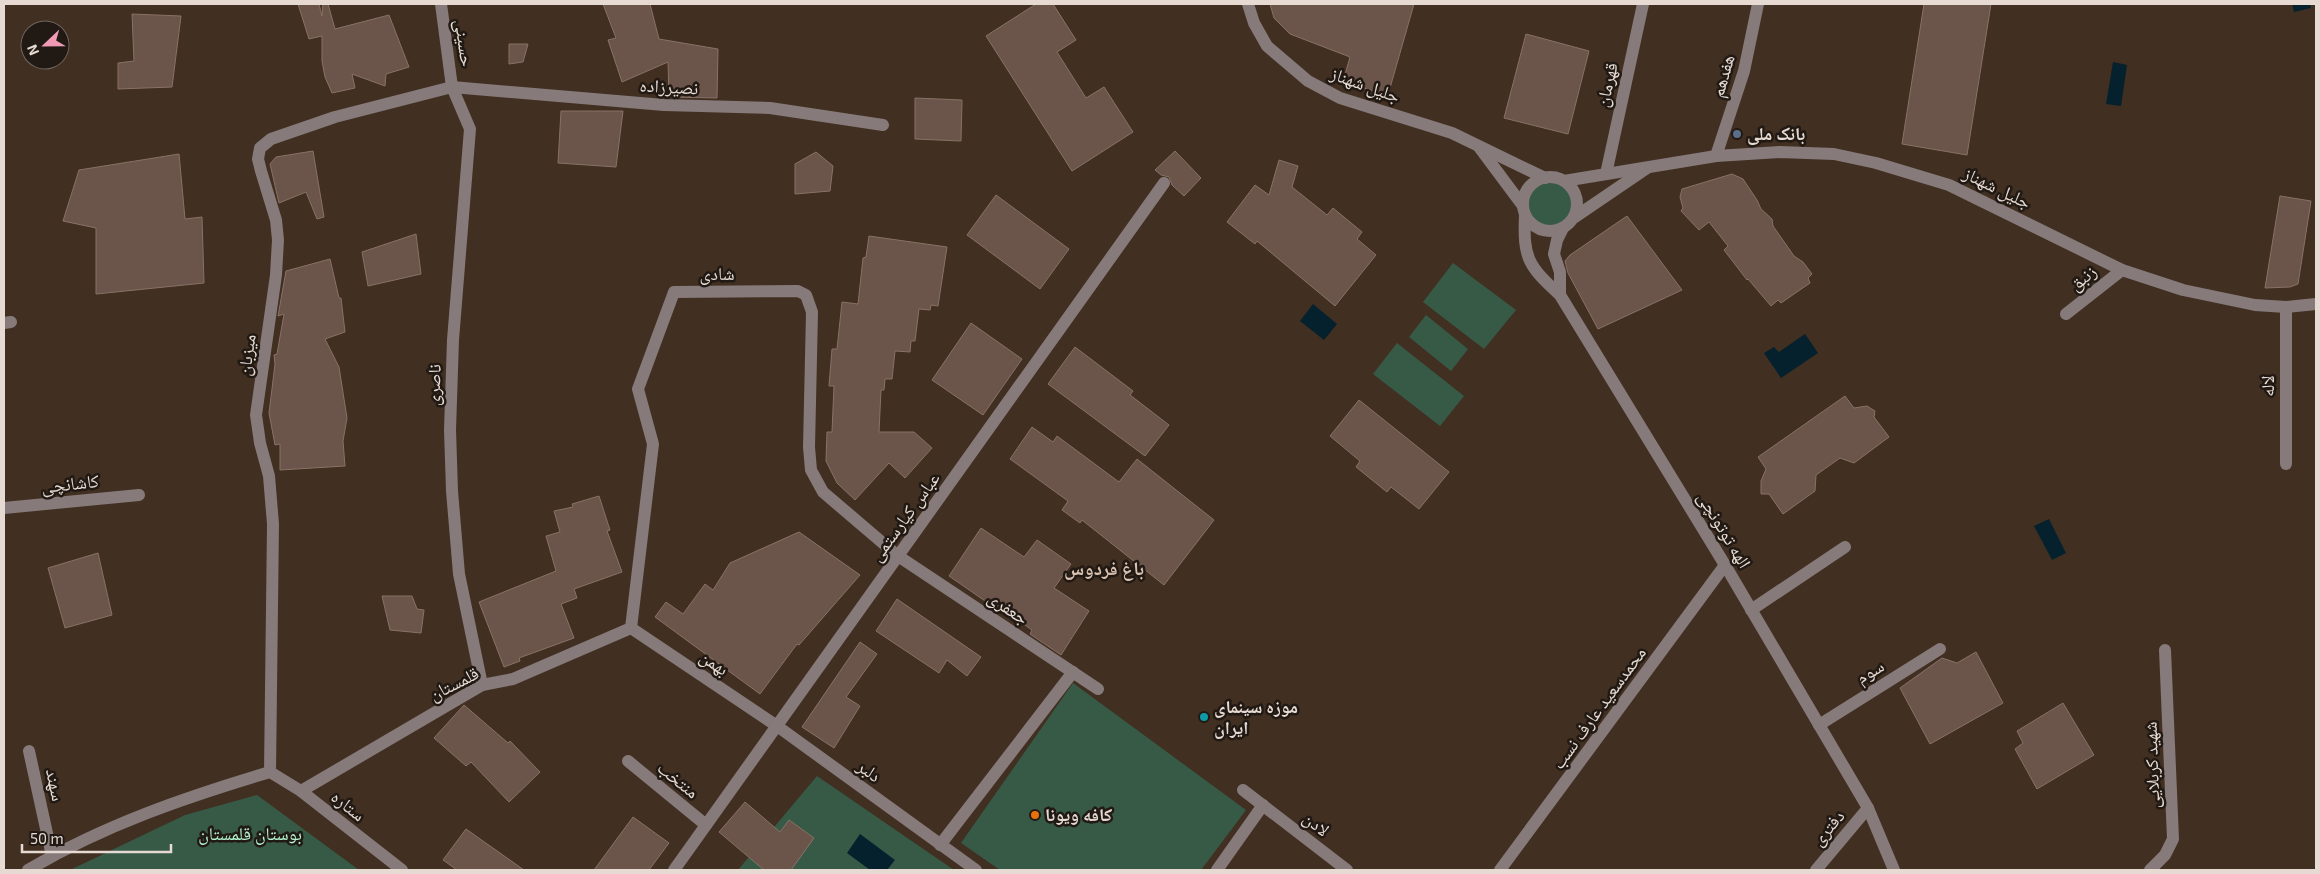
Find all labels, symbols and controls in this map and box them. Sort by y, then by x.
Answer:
street label: حسینی [450,18,479,68]
north arrow [20,20,70,70]
text: N [23,42,42,58]
street label: هفدهم [1705,52,1741,100]
street label: قهرمان [1590,60,1623,109]
street label: جلیل شهناز [1326,61,1403,108]
street label: نصیرزاده [639,73,699,99]
place label: بانک ملی [1747,122,1805,145]
marker: بانک ملی [1731,128,1743,140]
street label: جلیل شهناز [1959,161,2035,214]
street label: زنبق [2064,260,2101,296]
street label: شادی [700,262,734,285]
street label: میزبان [232,333,261,377]
street label: ناصری [421,364,446,406]
street label: لاله [2256,375,2278,397]
street label: عباس کیارستمی [865,468,945,566]
street label: کاشانچی [40,469,100,498]
street label: الهه توتونچی [1693,487,1756,572]
district label: باغ فردوس [1064,556,1144,581]
street label: جعفری [983,586,1033,629]
street label: محمدسعید عارف نسب [1546,642,1650,773]
street label: بهمن [696,645,733,680]
street label: سوم [1851,654,1889,690]
street label: قلمستان [425,661,483,706]
place label: موزه سینمای ایران [1214,695,1298,739]
marker: موزه سینمای ایران [1198,711,1210,723]
street label: شهید کربلایی [2138,721,2165,809]
street label: دلبر [852,754,886,787]
street label: منتخب [653,756,704,803]
street label: سهند [42,767,70,803]
street label: ستاره [327,785,370,825]
place label: کافه ویونا [1045,803,1112,825]
street label: دفتری [1806,805,1849,850]
street label: لادن [1298,806,1334,841]
marker: کافه ویونا [1029,809,1041,821]
scale bar [22,822,171,854]
park label: بوستان قلمستان [198,822,302,845]
text: 50 m [30,829,64,847]

